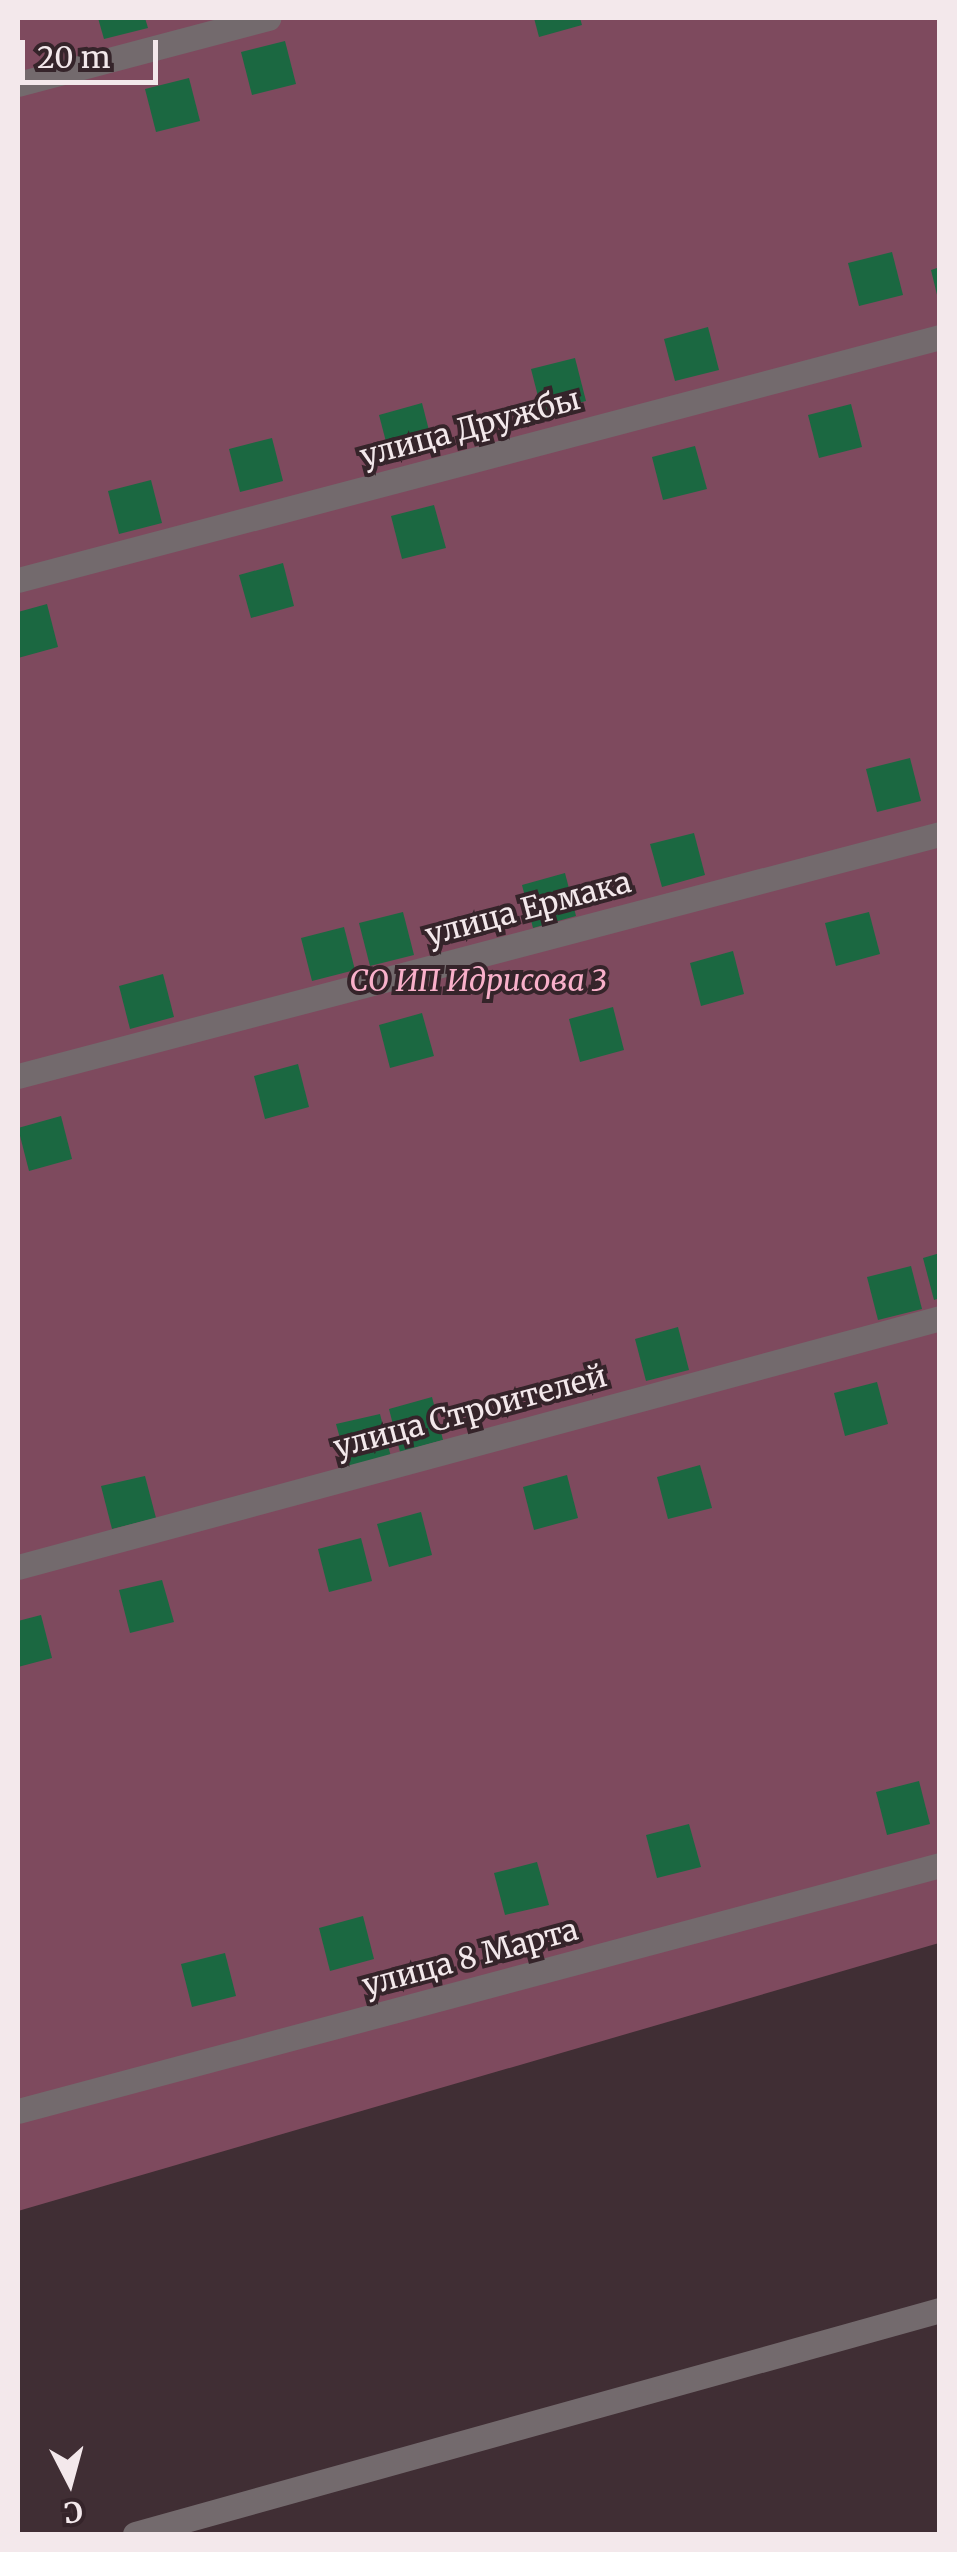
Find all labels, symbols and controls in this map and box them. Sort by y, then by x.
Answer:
scale bar [25,20,162,82]
text: 20 m [37,38,110,76]
street label: улица Дружбы [356,380,584,474]
street label: улица Ермака [421,863,635,953]
park label: СО ИП Идрисова 3 [349,962,607,998]
street label: улица Строителей [330,1357,610,1465]
street label: улица 8 Марта [358,1911,582,2003]
north arrow [20,2432,120,2532]
text: С [62,2493,84,2531]

